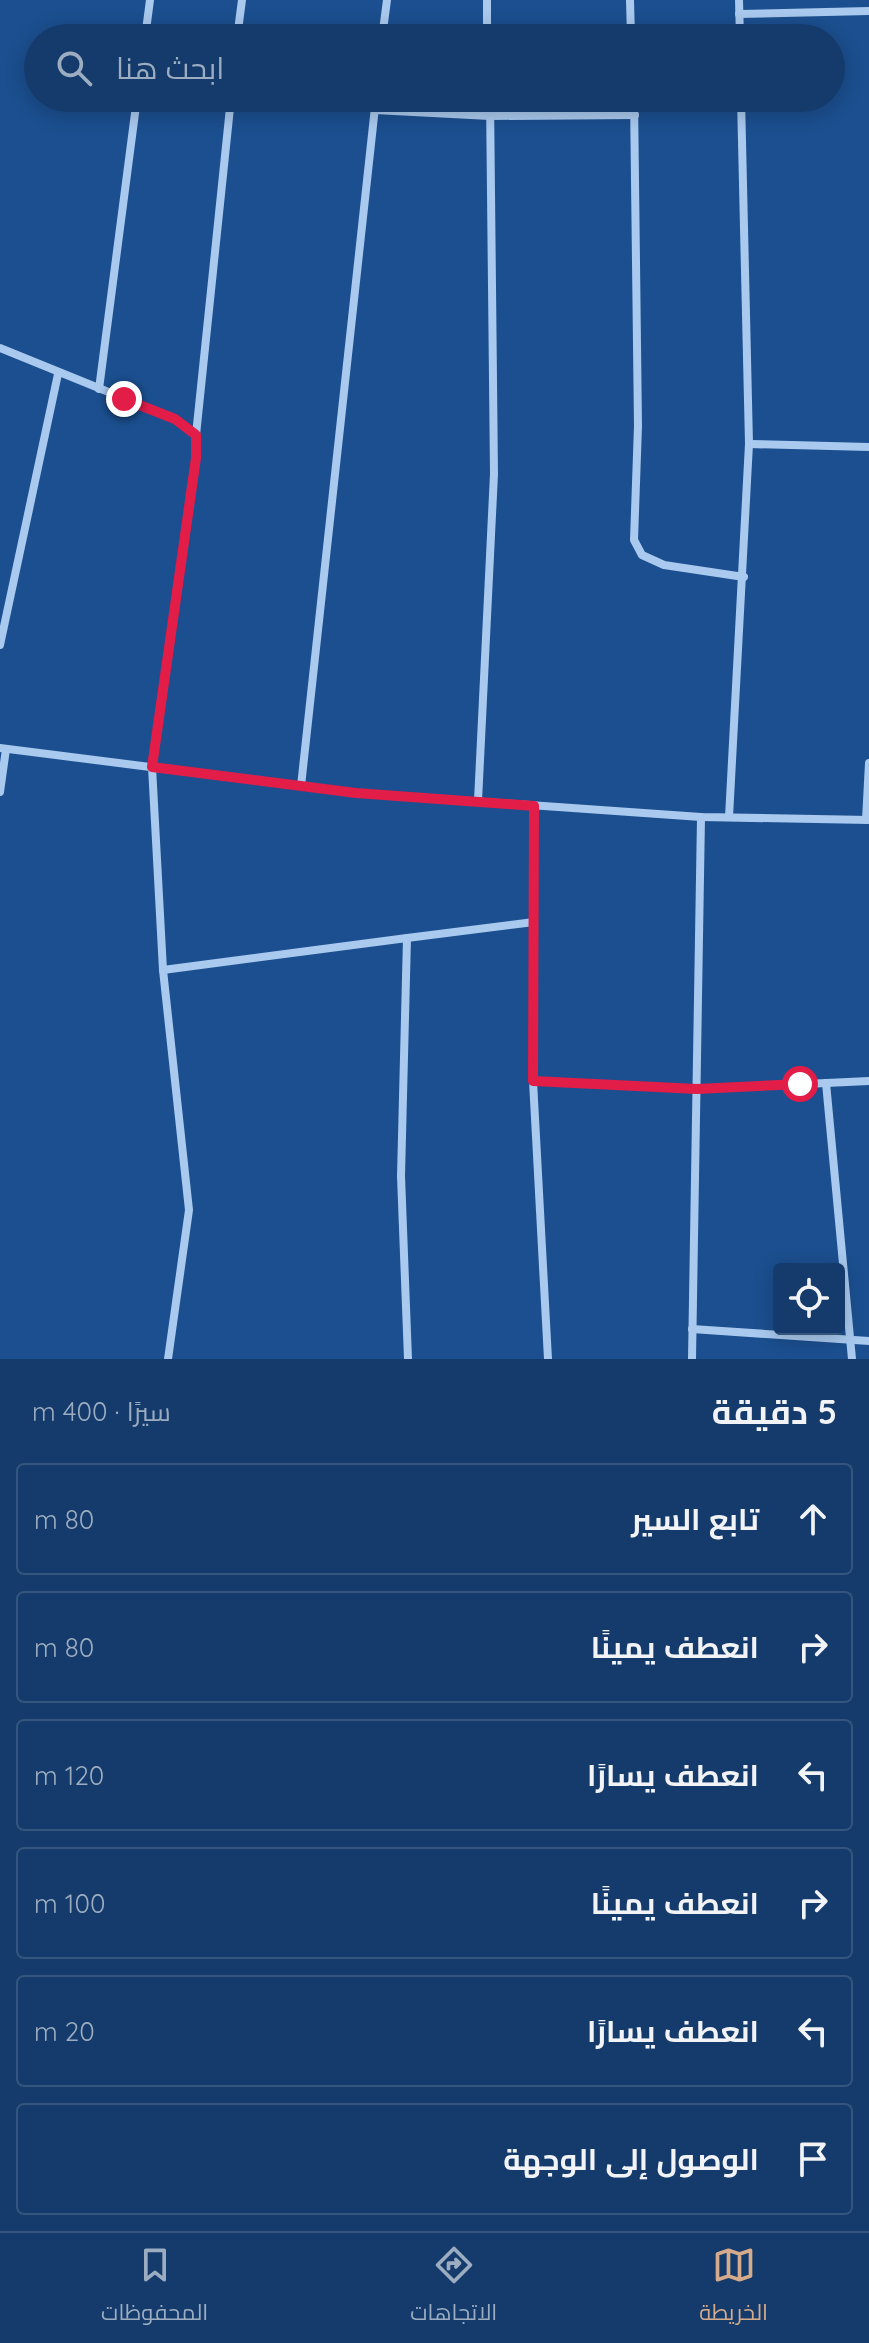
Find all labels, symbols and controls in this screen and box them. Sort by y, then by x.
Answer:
search box [24,24,845,112]
icon: search [52,46,96,90]
text: ابحث هنا [116,49,224,87]
route end [106,381,142,417]
route start [782,1066,818,1102]
map controls [773,1263,845,1335]
button: locate [773,1263,845,1335]
text: 5 دقيقة [712,1390,837,1433]
text: سيرًا · 400 m [32,1395,171,1428]
icon: ahead [791,1497,835,1541]
text: تابع السير [631,1500,759,1538]
text: 80 m [34,1503,94,1536]
icon: right [791,1625,835,1669]
text: انعطف يمينًا [591,1628,759,1666]
text: 80 m [34,1631,94,1664]
icon: left [791,1753,835,1797]
text: انعطف يسارًا [587,1756,759,1794]
text: 120 m [34,1759,104,1792]
icon: right [791,1881,835,1925]
text: انعطف يمينًا [591,1884,759,1922]
text: 100 m [34,1887,105,1920]
icon: left [791,2009,835,2053]
text: انعطف يسارًا [587,2012,759,2050]
text: 20 m [34,2015,95,2048]
icon: arrive [791,2137,835,2181]
text: الوصول إلى الوجهة [503,2140,759,2178]
tab: المحفوظات [101,2243,208,2333]
tab: الاتجاهات [410,2243,497,2333]
tab: الخريطة [699,2243,768,2333]

